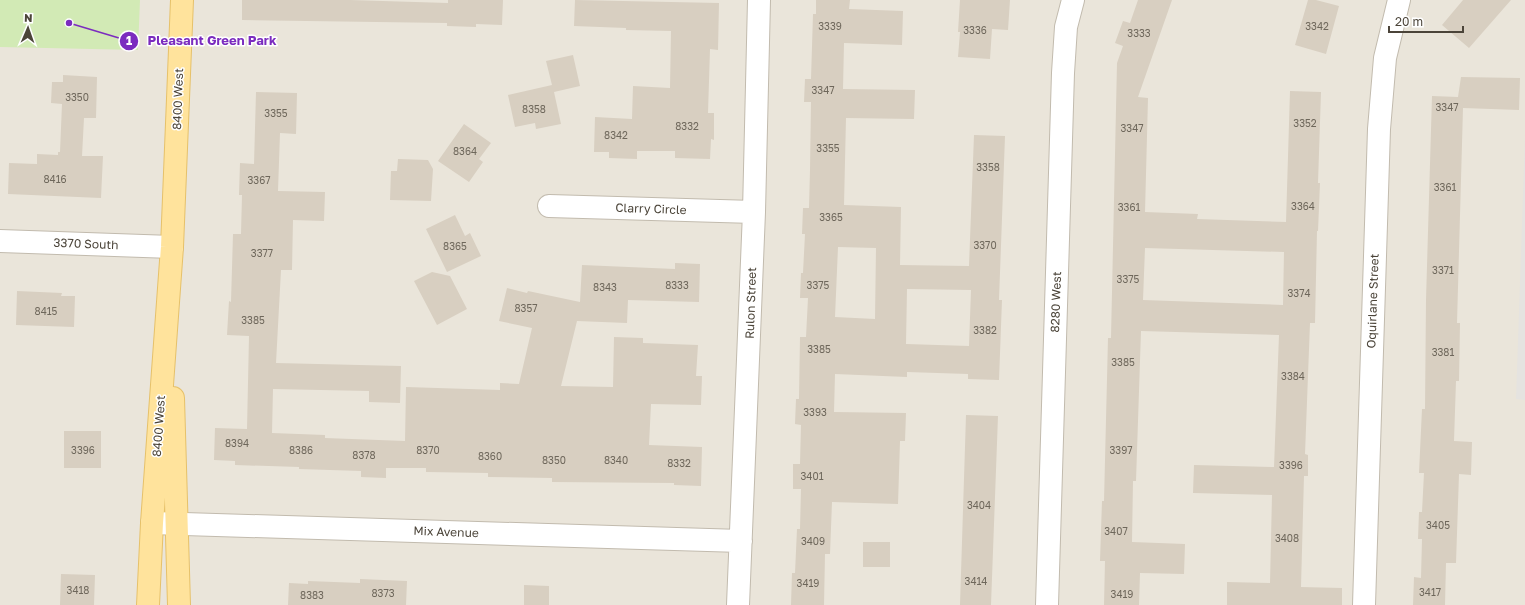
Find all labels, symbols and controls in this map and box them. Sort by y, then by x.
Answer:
north arrow [8,8,48,48]
scale bar [1389,8,1463,34]
text: N [24,11,33,24]
text: 20 m [1395,14,1423,29]
house number: 3339 [818,20,842,32]
house number: 3342 [1305,20,1329,32]
house number: 3336 [963,24,987,36]
house number: 3333 [1127,27,1151,39]
callout: Pleasant Green Park [119,28,284,53]
text: Pleasant Green Park [148,32,277,48]
text: 1 [126,33,132,48]
street label: 8400 West [169,68,186,130]
house number: 3347 [811,84,835,96]
house number: 3350 [65,91,89,103]
house number: 3347 [1435,101,1459,113]
house number: 8358 [522,103,546,115]
house number: 3355 [264,107,288,119]
house number: 3352 [1293,117,1317,129]
house number: 8332 [675,120,699,132]
house number: 3347 [1120,122,1144,134]
house number: 8342 [604,129,628,141]
house number: 3355 [816,142,840,154]
house number: 8364 [453,145,477,157]
house number: 3358 [976,161,1000,173]
house number: 8416 [43,173,67,185]
house number: 3367 [247,174,271,186]
house number: 3361 [1434,181,1456,193]
street label: Clarry Circle [615,200,687,217]
house number: 3364 [1291,200,1315,212]
house number: 3361 [1118,201,1140,213]
house number: 3365 [819,211,843,223]
street label: 3370 South [53,235,119,252]
house number: 3370 [973,239,997,251]
house number: 8365 [443,240,467,252]
house number: 3377 [251,247,273,259]
street label: Oquirlane Street [1363,253,1382,349]
house number: 3371 [1432,264,1454,276]
street label: Rulon Street [742,267,759,339]
street label: 8280 West [1047,271,1064,333]
house number: 3375 [1117,273,1140,285]
house number: 8333 [665,279,689,291]
house number: 3375 [807,279,830,291]
house number: 8343 [593,281,617,293]
house number: 3374 [1287,287,1311,299]
house number: 8357 [514,302,538,314]
house number: 8415 [35,305,58,317]
house number: 3385 [241,314,265,326]
house number: 3382 [973,324,997,336]
house number: 3385 [807,343,831,355]
house number: 3381 [1432,346,1454,358]
house number: 3385 [1111,356,1135,368]
house number: 3384 [1281,370,1305,382]
street label: 8400 West [149,394,168,457]
house number: 3393 [803,406,827,418]
house number: 8394 [225,437,249,449]
house number: 3396 [71,444,95,456]
house number: 8386 [289,444,313,456]
house number: 8370 [416,444,440,456]
house number: 3397 [1109,444,1133,456]
house number: 8378 [352,449,376,461]
house number: 8360 [478,450,502,462]
house number: 8350 [542,454,566,466]
house number: 8340 [604,454,628,466]
house number: 8332 [667,457,691,469]
house number: 3396 [1279,459,1303,471]
house number: 3401 [801,470,824,482]
house number: 3404 [967,499,991,511]
house number: 3405 [1426,519,1450,531]
street label: Mix Avenue [413,523,479,540]
house number: 3407 [1104,525,1128,537]
house number: 3408 [1275,532,1299,544]
house number: 3409 [801,535,825,547]
house number: 3414 [965,575,987,587]
house number: 3419 [797,577,819,589]
house number: 3418 [67,584,89,596]
house number: 3417 [1419,586,1441,598]
house number: 8373 [371,587,395,599]
house number: 3419 [1111,588,1133,600]
house number: 8383 [300,589,324,601]

